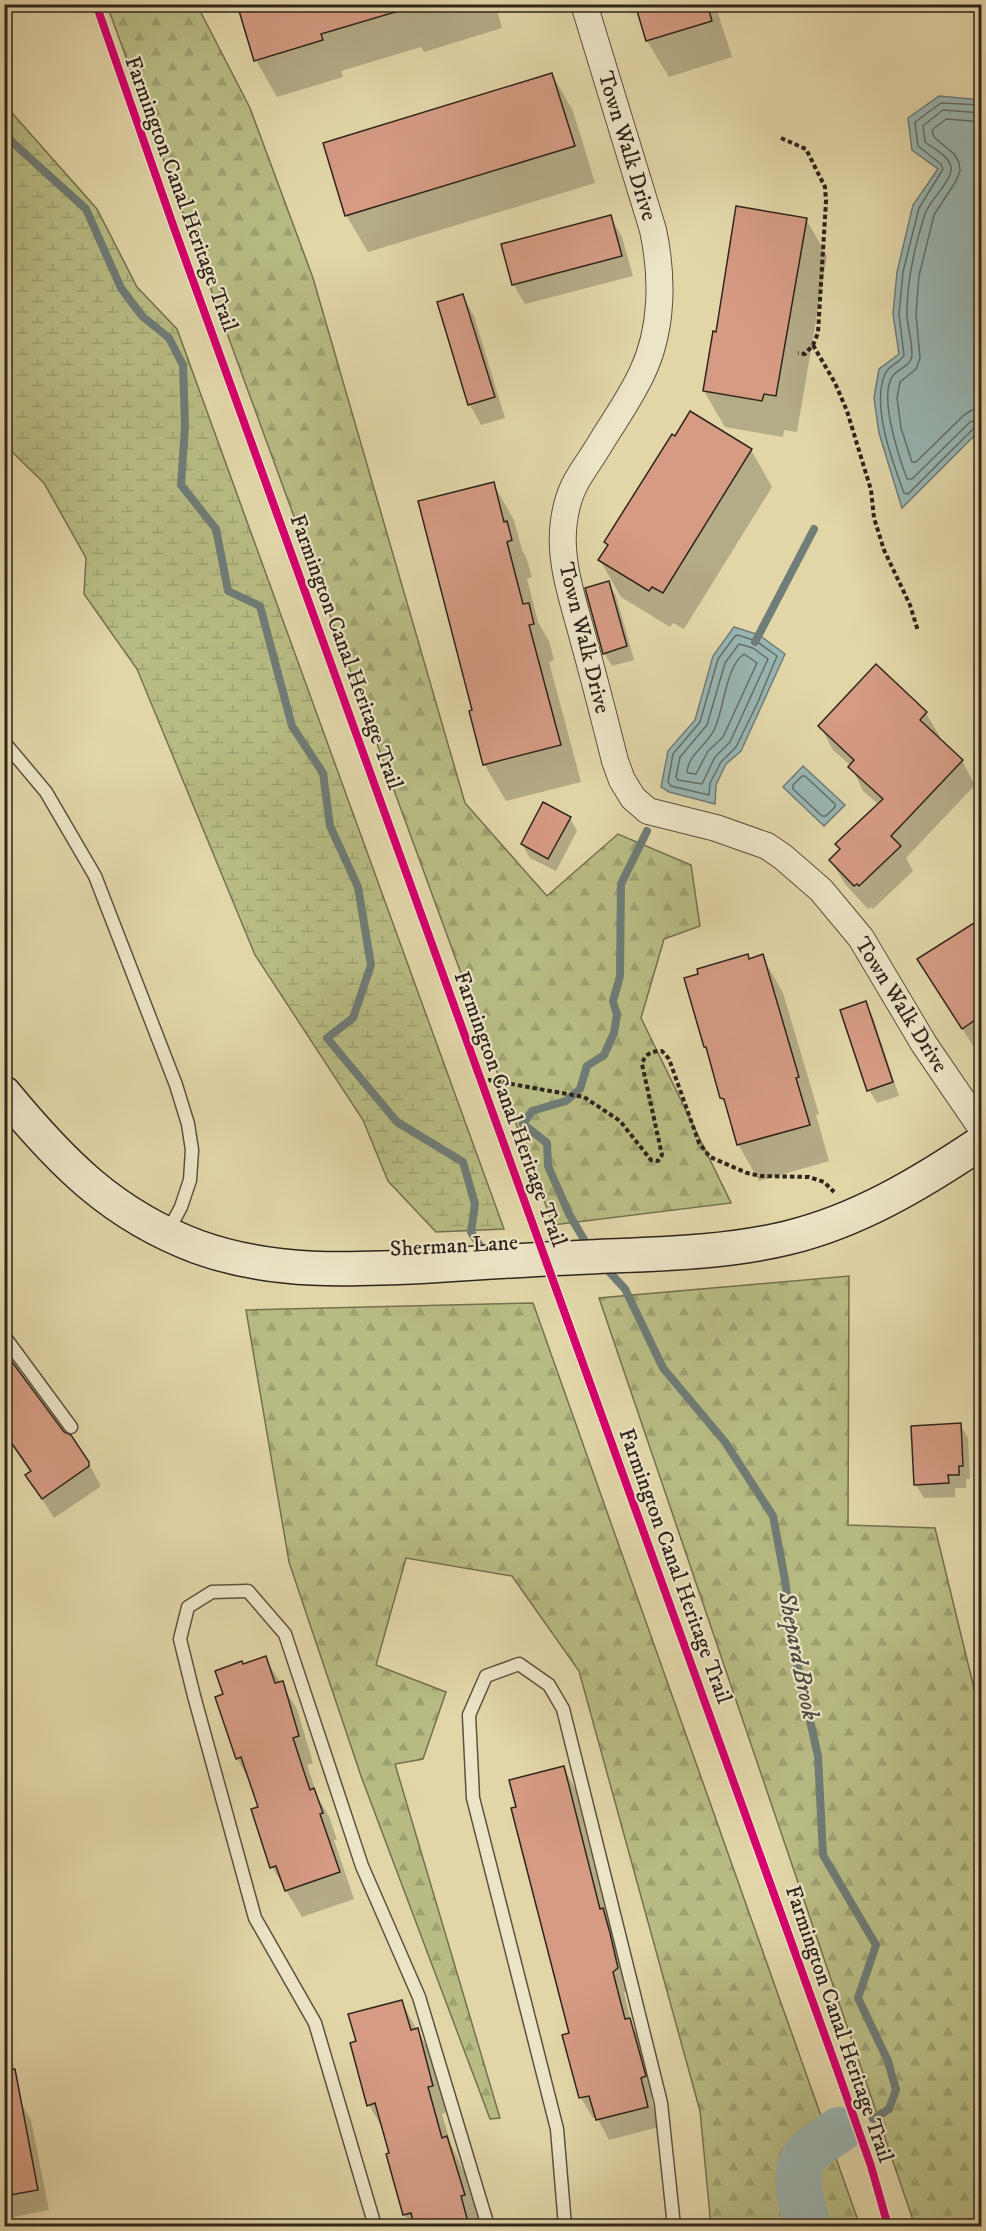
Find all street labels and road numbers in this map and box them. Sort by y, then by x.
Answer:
street label: Farmington Canal Heritage Trail [119,53,244,336]
street label: Town Walk Drive [591,68,663,224]
street label: Farmington Canal Heritage Trail [284,511,409,794]
street label: Town Walk Drive [552,560,616,716]
street label: Town Walk Drive [849,932,953,1078]
street label: Farmington Canal Heritage Trail [448,968,573,1251]
street label: Sherman Lane [389,1229,519,1263]
street label: Farmington Canal Heritage Trail [613,1425,738,1708]
street label: Farmington Canal Heritage Trail [779,1882,899,2166]

